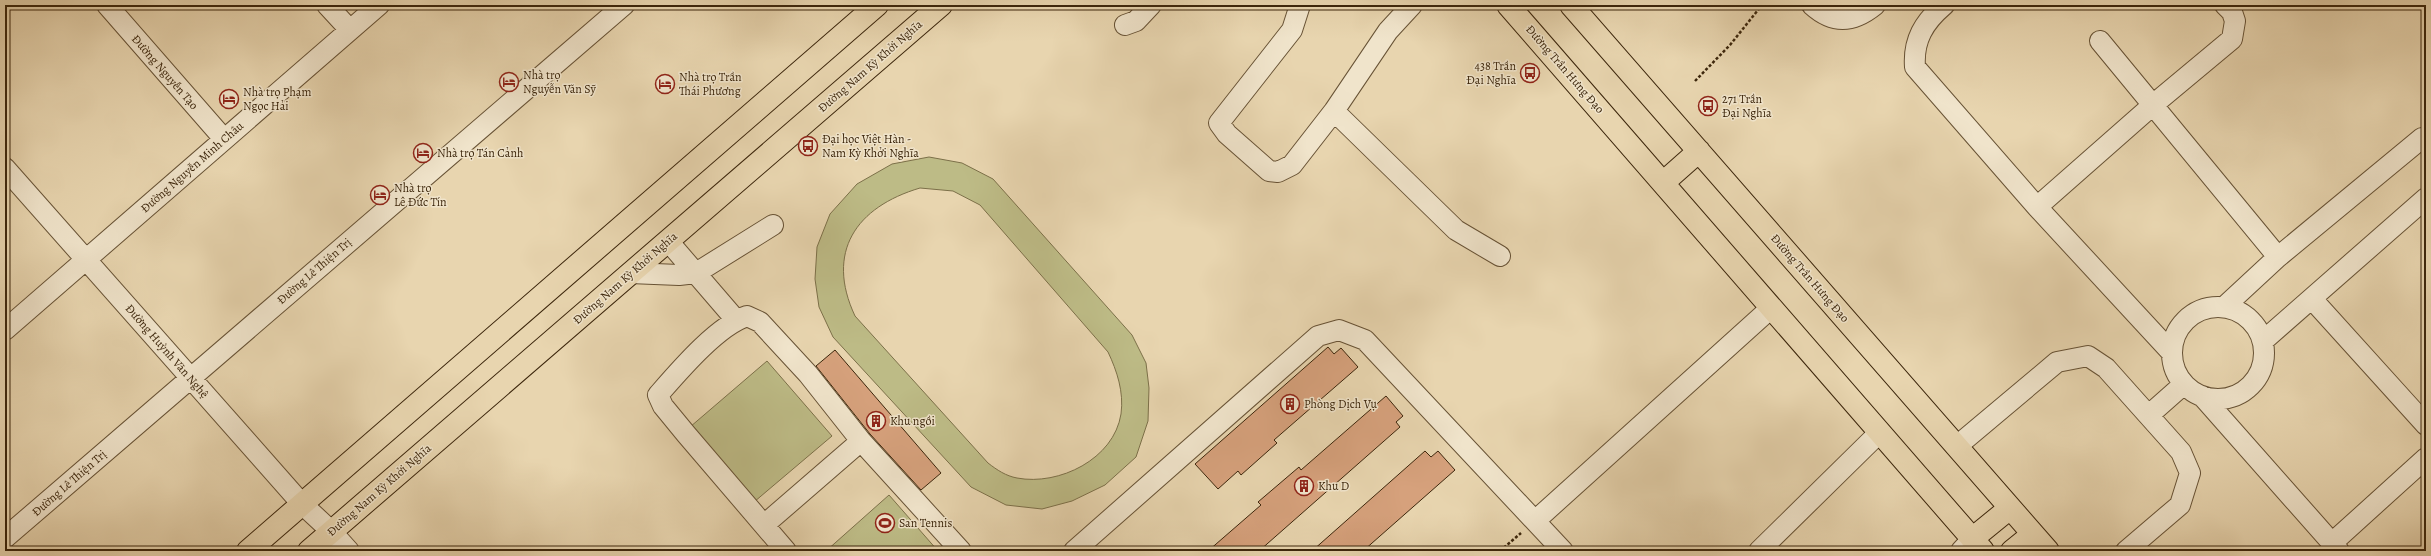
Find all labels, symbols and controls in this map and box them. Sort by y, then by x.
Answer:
street label: Đường Nam Kỳ Khởi Nghĩa [814,16,926,116]
street label: Đường Trần Hưng Đạo [1522,21,1608,117]
street label: Đường Nguyễn Tạo [128,31,202,113]
place label: 438 Trần Đại Nghĩa [1466,58,1516,88]
bus stop icon: 438 Trần Đại Nghĩa [1519,62,1541,84]
place label: Nhà trọ Nguyễn Văn Sỹ [523,67,596,97]
place label: Nhà trọ Trần Thái Phương [679,69,742,99]
hotel icon: Nhà trọ Nguyễn Văn Sỹ [498,71,520,93]
hotel icon: Nhà trọ Trần Thái Phương [654,73,676,95]
place label: Nhà trọ Phạm Ngọc Hải [243,84,311,114]
hotel icon: Nhà trọ Phạm Ngọc Hải [218,88,240,110]
place label: 271 Trần Đại Nghĩa [1722,91,1772,121]
bus stop icon: 271 Trần Đại Nghĩa [1697,95,1719,117]
street label: Đường Nguyễn Minh Châu [137,117,247,216]
place label: Đại học Việt Hàn - Nam Kỳ Khởi Nghĩa [822,131,919,161]
bus stop icon: Đại học Việt Hàn - Nam Kỳ Khởi Nghĩa [797,135,819,157]
hotel icon: Nhà trọ Tán Cảnh [412,142,434,164]
place label: Nhà trọ Tán Cảnh [437,145,524,161]
place label: Nhà trọ Lê Đức Tín [394,180,447,210]
hotel icon: Nhà trọ Lê Đức Tín [369,184,391,206]
street label: Đường Nam Kỳ Khởi Nghĩa [569,228,681,328]
street label: Đường Trần Hưng Đạo [1767,230,1853,326]
street label: Đường Lê Thiện Trị [273,234,355,308]
street label: Đường Huỳnh Văn Nghệ [122,301,212,401]
building icon: Phòng Dịch Vụ [1279,393,1301,415]
place label: Phòng Dịch Vụ [1304,396,1377,412]
building icon: Khu ngồi [865,410,887,432]
place label: Khu ngồi [890,413,935,429]
street label: Đường Nam Kỳ Khởi Nghĩa [323,440,435,540]
street label: Đường Lê Thiện Trị [28,446,110,520]
building icon: Khu D [1293,475,1315,497]
place label: Khu D [1318,478,1349,494]
sports icon: San Tennis [874,512,896,534]
place label: San Tennis [899,515,952,531]

